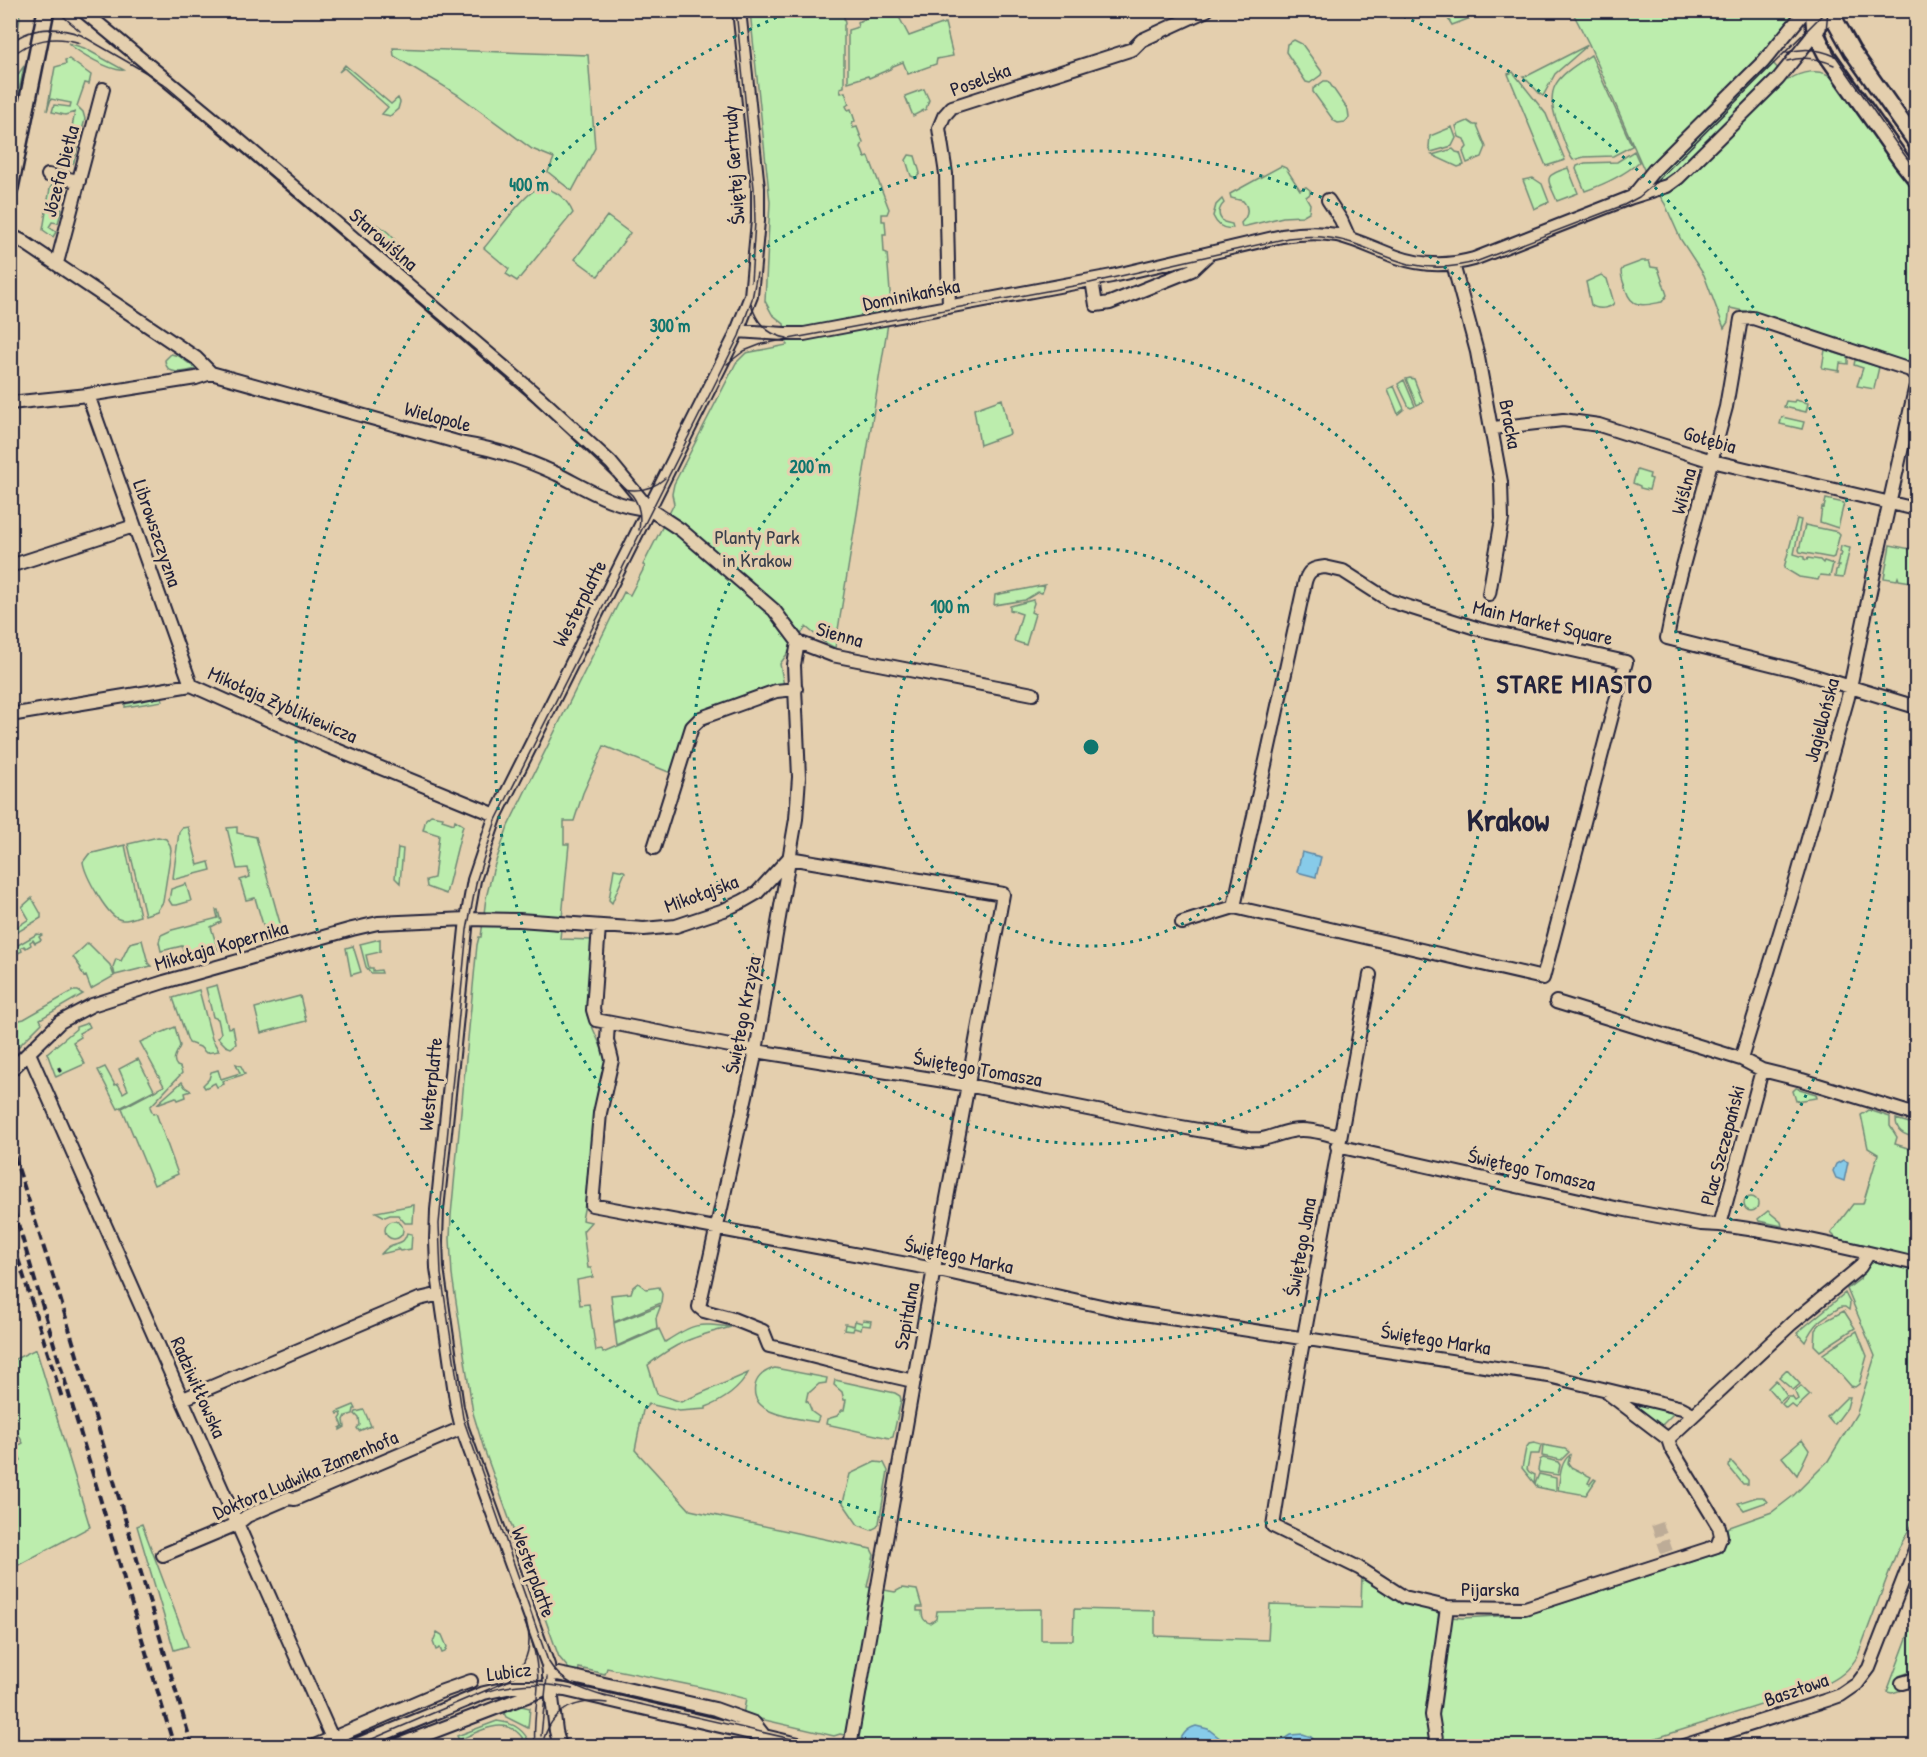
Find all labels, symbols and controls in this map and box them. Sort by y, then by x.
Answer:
street label: Poselska [946,56,1014,102]
street label: Świętej Gertrudy [715,105,751,225]
street label: Józefa Dietla [35,122,85,220]
text: 400 m [509,172,549,197]
street label: Starowiślna [344,201,424,277]
street label: Dominikańska [860,271,962,317]
text: 300 m [650,313,690,338]
street label: Wielopole [402,394,474,438]
street label: Bracka [1493,397,1529,451]
street label: Gołębia [1680,419,1740,459]
text: 200 m [790,454,830,479]
street label: Wiślna [1664,465,1702,517]
street label: Librowszczyzna [127,476,189,590]
park label: Planty Park in Krakow [714,523,800,573]
street label: Westerplatte [546,555,612,651]
street label: Main Market Square [1470,593,1616,651]
text: 100 m [930,594,970,619]
street label: Sienna [813,614,867,654]
street label: Mikołaja Zyblikiewicza [204,659,362,749]
district label: STARE MIASTO [1497,666,1653,701]
street label: Jagiellońska [1797,675,1845,765]
centre of rings [1081,737,1101,757]
district label: Krakow [1467,798,1549,841]
street label: Mikołajska [660,867,742,919]
street label: Mikołaja Kopernika [151,913,291,977]
street label: Świętego Krzyża [717,954,767,1076]
street label: Westerplatte [412,1036,448,1132]
street label: Świętego Tomasza [912,1043,1045,1093]
street label: Plac Szczepański [1693,1082,1751,1208]
street label: Świętego Tomasza [1466,1141,1599,1197]
street label: Świętego Jana [1278,1196,1322,1298]
street label: Świętego Marka [902,1230,1016,1280]
street label: Szpitalna [887,1280,925,1352]
street label: Świętego Marka [1379,1317,1493,1361]
street label: Radziwiłłowska [165,1332,233,1442]
street label: Doktora Ludwika Zamenhofa [208,1423,402,1525]
street label: Westerplatte [505,1523,563,1621]
street label: Pijarska [1461,1575,1519,1602]
street label: Lubicz [485,1655,533,1687]
street label: Basztowa [1760,1665,1832,1713]

